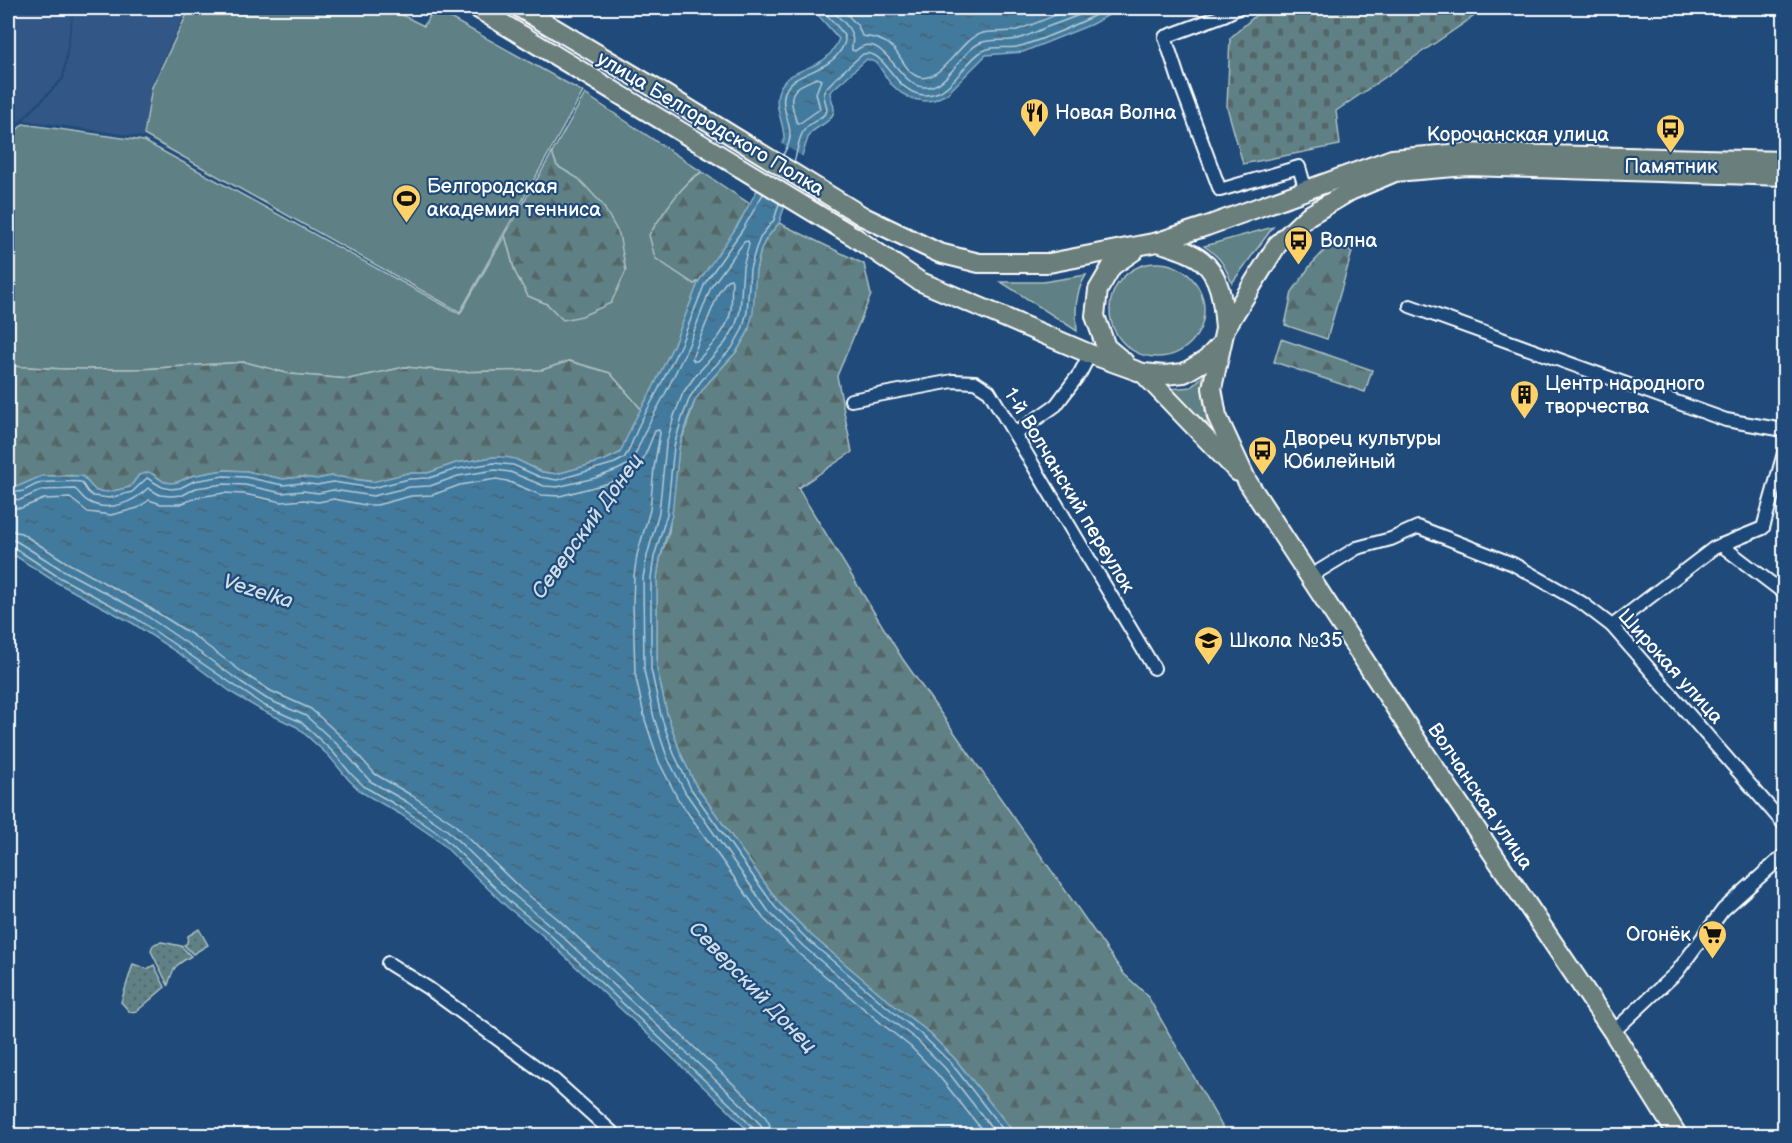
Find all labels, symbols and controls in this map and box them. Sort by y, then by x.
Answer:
street label: улица Белгородского Полка [593,46,829,201]
restaurant icon: Новая Волна [1018,96,1050,138]
place label: Новая Волна [1055,101,1177,125]
bus stop icon: Памятник [1655,112,1687,154]
street label: Корочанская улица [1427,123,1609,147]
place label: Памятник [1624,155,1718,179]
place label: Белгородская академия тенниса [427,175,601,222]
sports icon: Белгородская академия тенниса [390,182,422,224]
bus stop icon: Волна [1283,224,1315,266]
place label: Волна [1320,229,1378,253]
place label: Центр народного творчества [1545,372,1705,419]
building icon: Центр народного творчества [1508,378,1540,420]
street label: 1-й Волчанский переулок [998,384,1140,598]
place label: Дворец культуры Юбилейный [1283,427,1441,474]
bus stop icon: Дворец культуры Юбилейный [1246,434,1278,476]
water label: Северский Донец [526,449,648,604]
water label: Vezelka [220,569,296,614]
street label: Широкая улица [1612,604,1728,729]
school or university icon: Школа №35 [1192,624,1224,666]
place label: Школа №35 [1229,629,1343,653]
street label: Волчанская улица [1422,719,1538,875]
water label: Северский Донец [684,916,822,1058]
supermarket icon: Огонёк [1696,918,1728,960]
place label: Огонёк [1626,923,1691,947]

